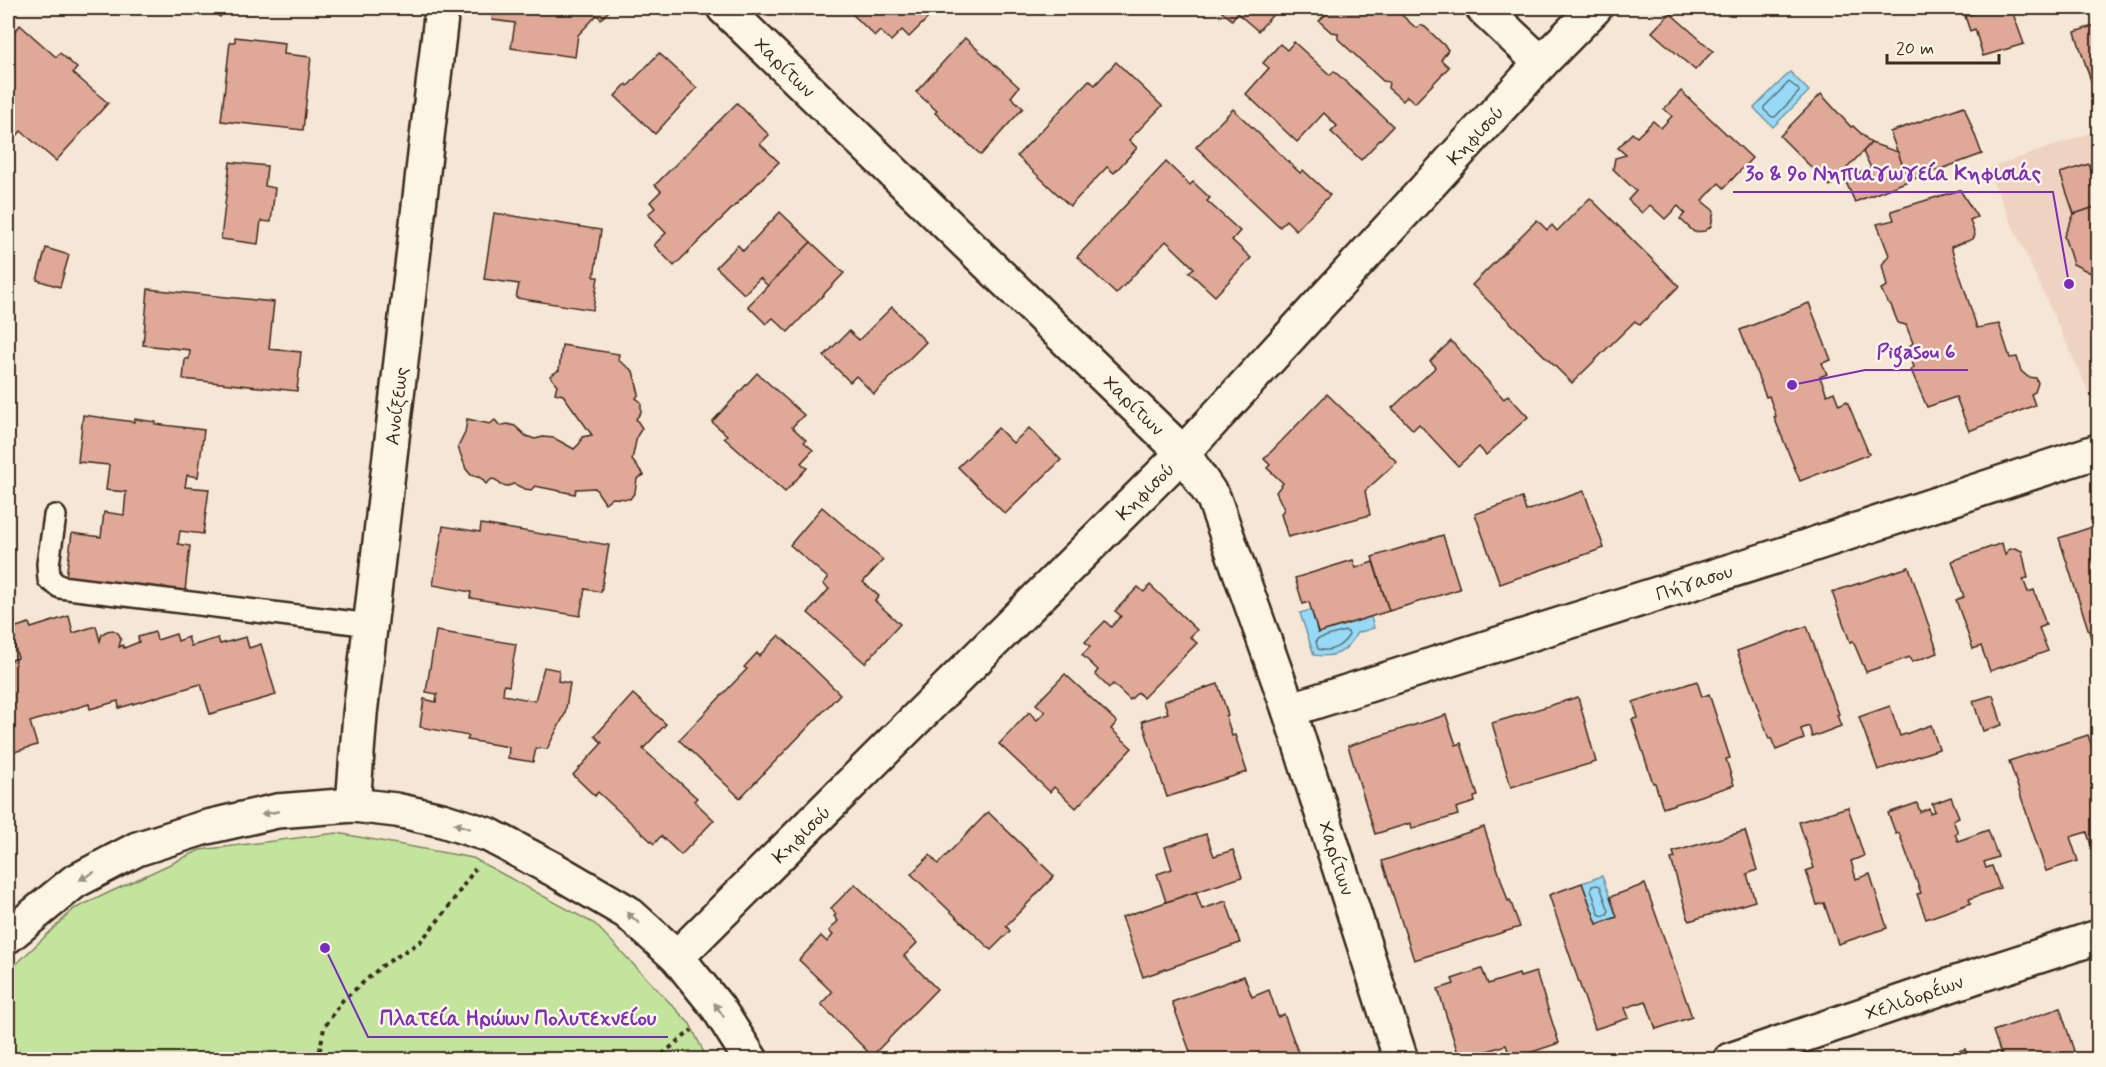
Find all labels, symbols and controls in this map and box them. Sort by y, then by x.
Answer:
scale bar [1887,27,2000,65]
street label: Χαρίτων [747,32,821,104]
text: 20 m [1896,37,1934,61]
street label: Κηφισού [1441,100,1511,172]
callout: 3ο & 9ο Νηπιαγωγεία Κηφισιάς [1733,153,2053,192]
text: 3ο & 9ο Νηπιαγωγεία Κηφισιάς [1745,160,2041,188]
callout: Pigasou 6 [1865,331,1968,370]
text: Pigasou 6 [1877,338,1956,368]
street label: Ανοίξεως [379,365,416,447]
street label: Χαρίτων [1096,370,1170,442]
street label: Κηφισού [1111,457,1181,527]
street label: Πήγασου [1652,558,1737,609]
street label: Κηφισού [767,800,837,870]
one-way arrow [260,809,279,818]
street label: Χαρίτων [1311,818,1360,899]
one-way arrow [453,821,471,831]
one-way arrow [78,871,95,881]
one-way arrow [626,911,641,925]
street label: Χελιδορέων [1862,969,1967,1028]
callout: Πλατεία Ηρώων Πολυτεχνείου [368,998,668,1037]
one-way arrow [714,1002,725,1018]
text: Πλατεία Ηρώων Πολυτεχνείου [380,1005,657,1033]

